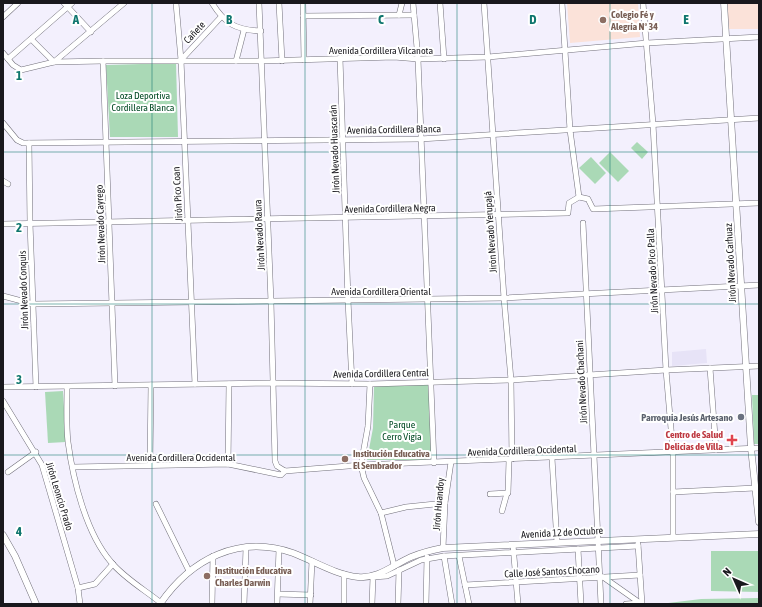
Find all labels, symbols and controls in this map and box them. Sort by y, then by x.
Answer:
place label: Colegio Fé y Alegría N° 34 [610,9,658,32]
text: A [72,12,80,27]
text: B [226,12,233,27]
text: C [378,12,384,27]
text: D [529,12,537,27]
text: E [683,12,689,27]
marker: Colegio Fé y Alegría N° 34 [598,15,608,25]
street label: Cañete [182,19,208,46]
street label: Avenida Cordillera Vilcanota [329,45,433,56]
text: 1 [16,68,22,83]
park label: Loza Deportiva Cordillera Blanca [112,90,175,113]
street label: Jirón Nevado Huascarán [327,104,342,193]
street label: Avenida Cordillera Blanca [347,123,442,136]
street label: Jirón Pico Coan [171,166,184,222]
street label: Jirón Nevado Cayrego [94,184,107,264]
street label: Jirón Nevado Yerupajá [482,190,499,273]
street label: Jirón Nevado Raura [252,199,267,271]
street label: Avenida Cordillera Negra [344,202,436,215]
text: 2 [16,220,22,235]
street label: Jirón Nevado Carhuaz [723,223,738,303]
street label: Jirón Nevado Pico Palla [645,228,660,314]
street label: Jirón Nevado Conquis [17,250,30,329]
street label: Avenida Cordillera Oriental [331,286,431,297]
street label: Jirón Nevado Chachani [574,340,589,424]
street label: Avenida Cordillera Central [333,367,429,380]
text: 3 [16,372,22,387]
place label: Parroquia Jesús Artesano [641,412,733,423]
marker: Parroquia Jesús Artesano [736,412,746,422]
park label: Parque Cerro Vigía [382,419,422,442]
place label: Centro de Salud Delicias de Villa [665,429,723,452]
marker: Centro de Salud Delicias de Villa [726,434,738,446]
street label: Avenida Cordillera Occidental [467,443,577,458]
place label: Institución Educativa El Sembrador [353,448,430,471]
street label: Avenida Cordillera Occidental [127,452,236,463]
marker: Institución Educativa El Sembrador [340,454,350,464]
street label: Jirón Leoncio Prado [44,461,75,532]
street label: Jirón Huandoy [431,477,446,531]
text: 4 [15,524,22,539]
street label: Avenida 12 de Octubre [521,525,604,540]
north arrow [714,559,754,599]
street label: Calle José Santos Chocano [504,563,600,579]
place label: Institución Educativa Charles Darwin [215,565,292,588]
text: N [720,565,733,578]
marker: Institución Educativa Charles Darwin [202,571,212,581]

